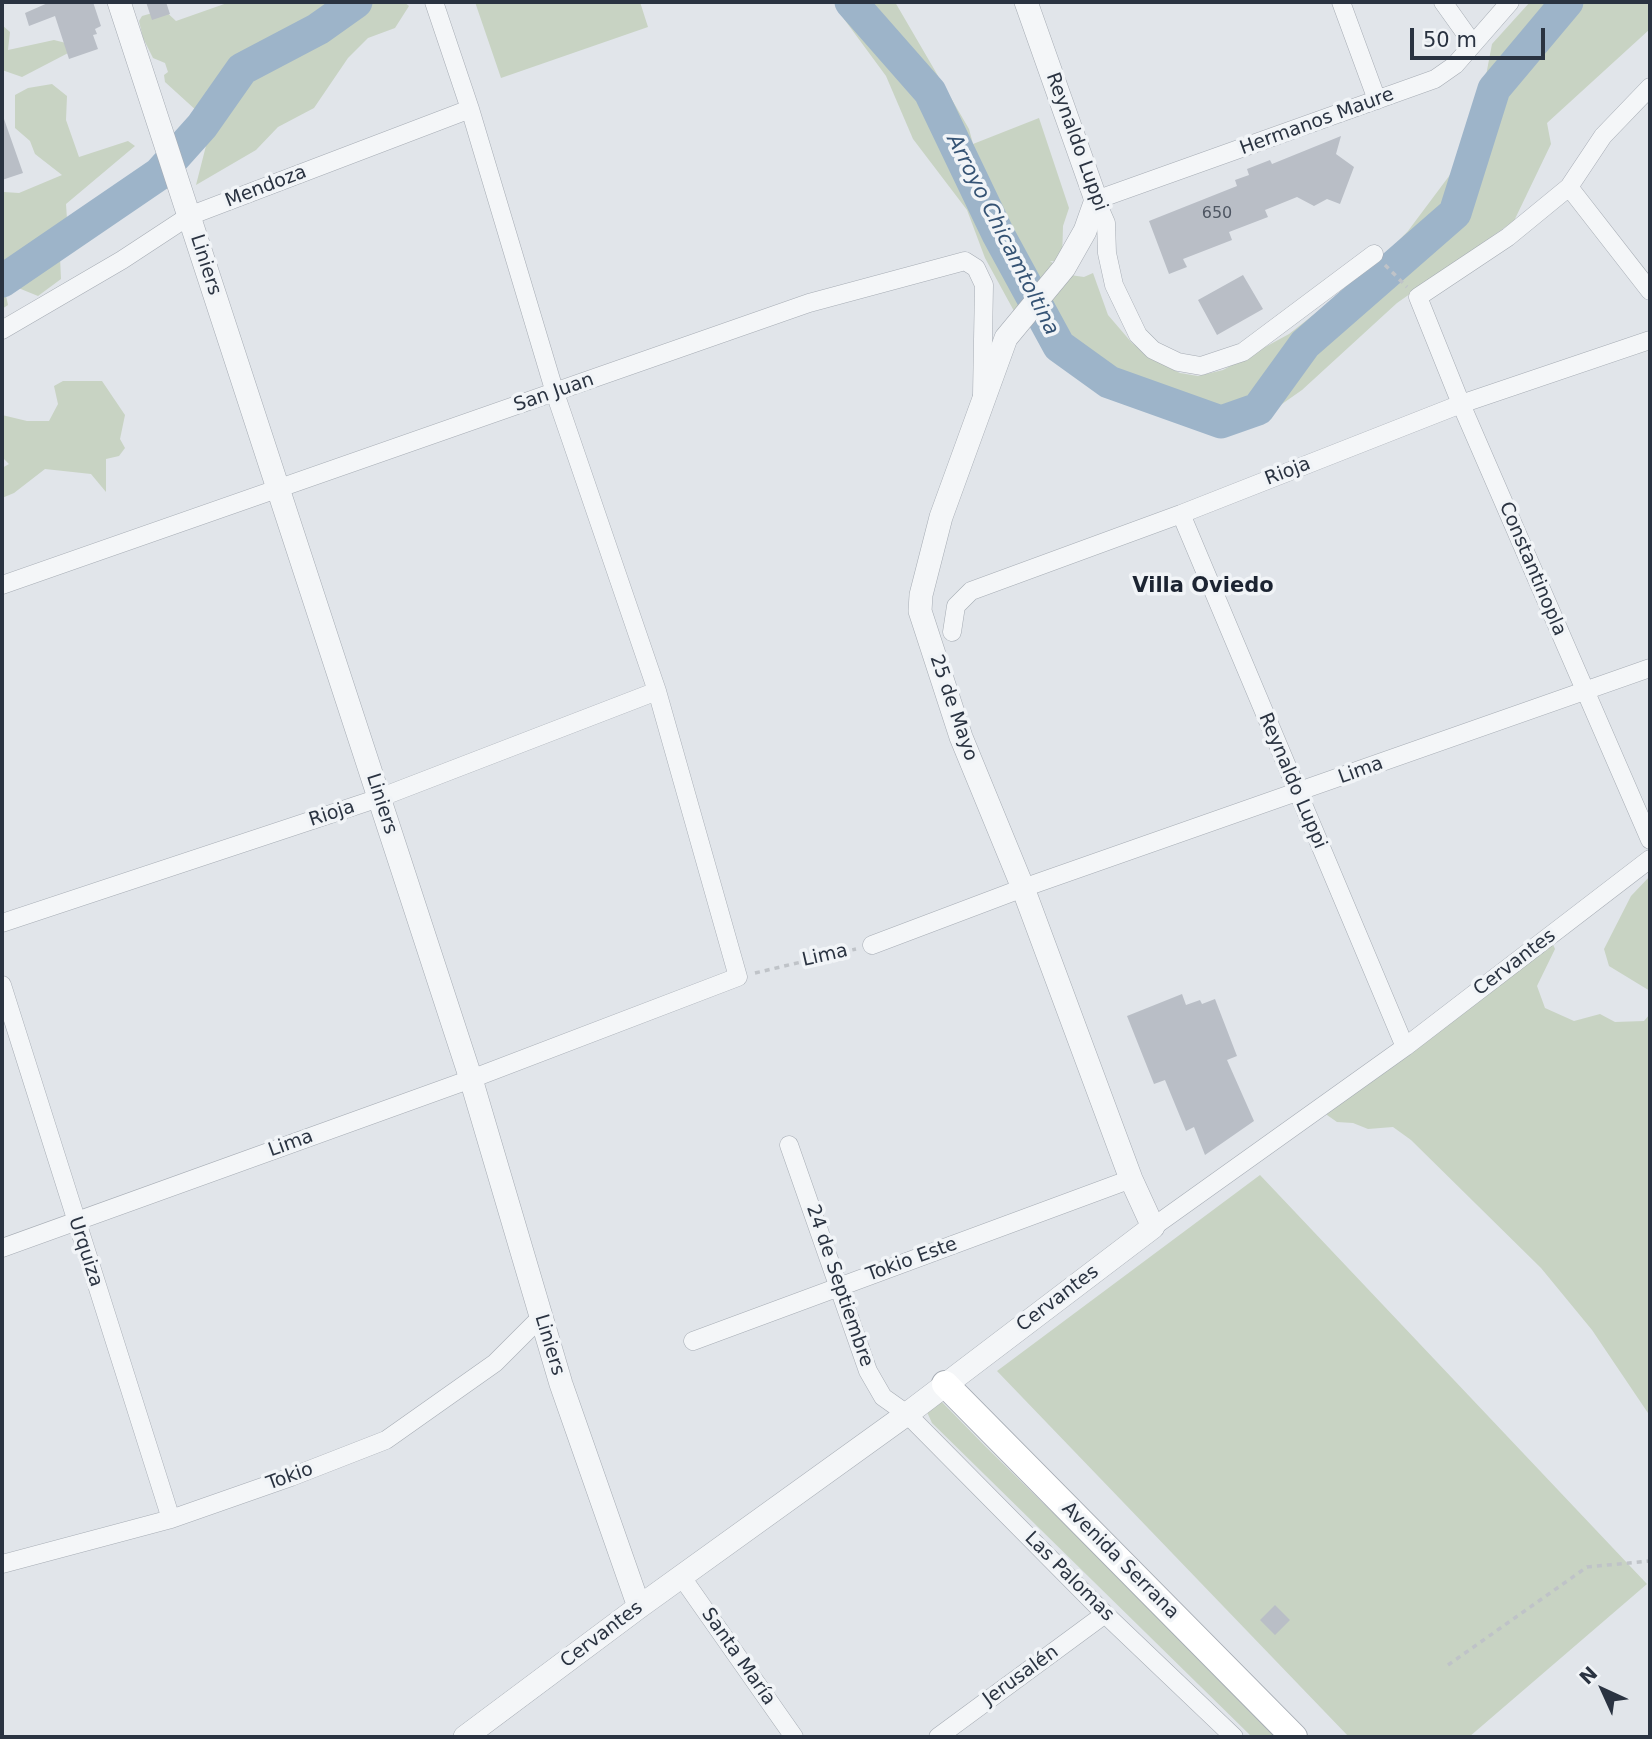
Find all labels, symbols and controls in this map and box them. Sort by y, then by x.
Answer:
scale bar [1414,14,1549,58]
text: 50 m [1423,28,1477,52]
street label: Reynaldo Luppi [1040,70,1112,214]
street label: Hermanos Maure [1237,84,1397,160]
water label: Arroyo Chicamtoltina [940,130,1064,340]
street label: Mendoza [222,161,310,213]
house number: 650 [1202,204,1232,224]
street label: Liniers [184,232,226,298]
street label: San Juan [511,369,597,417]
street label: Rioja [1262,453,1314,491]
street label: Constantinopla [1494,499,1570,639]
district label: Villa Oviedo [1132,574,1274,600]
street label: 25 de Mayo [924,652,982,764]
street label: Reynaldo Luppi [1253,710,1331,852]
street label: Lima [1335,752,1387,790]
street label: Liniers [360,771,402,837]
street label: Rioja [306,796,358,832]
street label: Cervantes [1470,925,1560,1001]
street label: Lima [800,940,850,972]
street label: Lima [265,1125,317,1163]
street label: 24 de Septiembre [801,1202,877,1370]
street label: Urquiza [63,1214,107,1290]
street label: Tokio Este [863,1233,961,1287]
street label: Cervantes [1013,1261,1103,1337]
street label: Liniers [529,1312,569,1378]
street label: Tokio [264,1458,316,1496]
street label: Avenida Serrana [1057,1498,1183,1624]
street label: Las Palomas [1019,1527,1119,1627]
street label: Cervantes [557,1597,647,1673]
street label: Santa María [696,1604,780,1710]
street label: Jerusalén [979,1641,1063,1711]
north arrow [1568,1655,1638,1725]
text: N [1575,1662,1602,1689]

